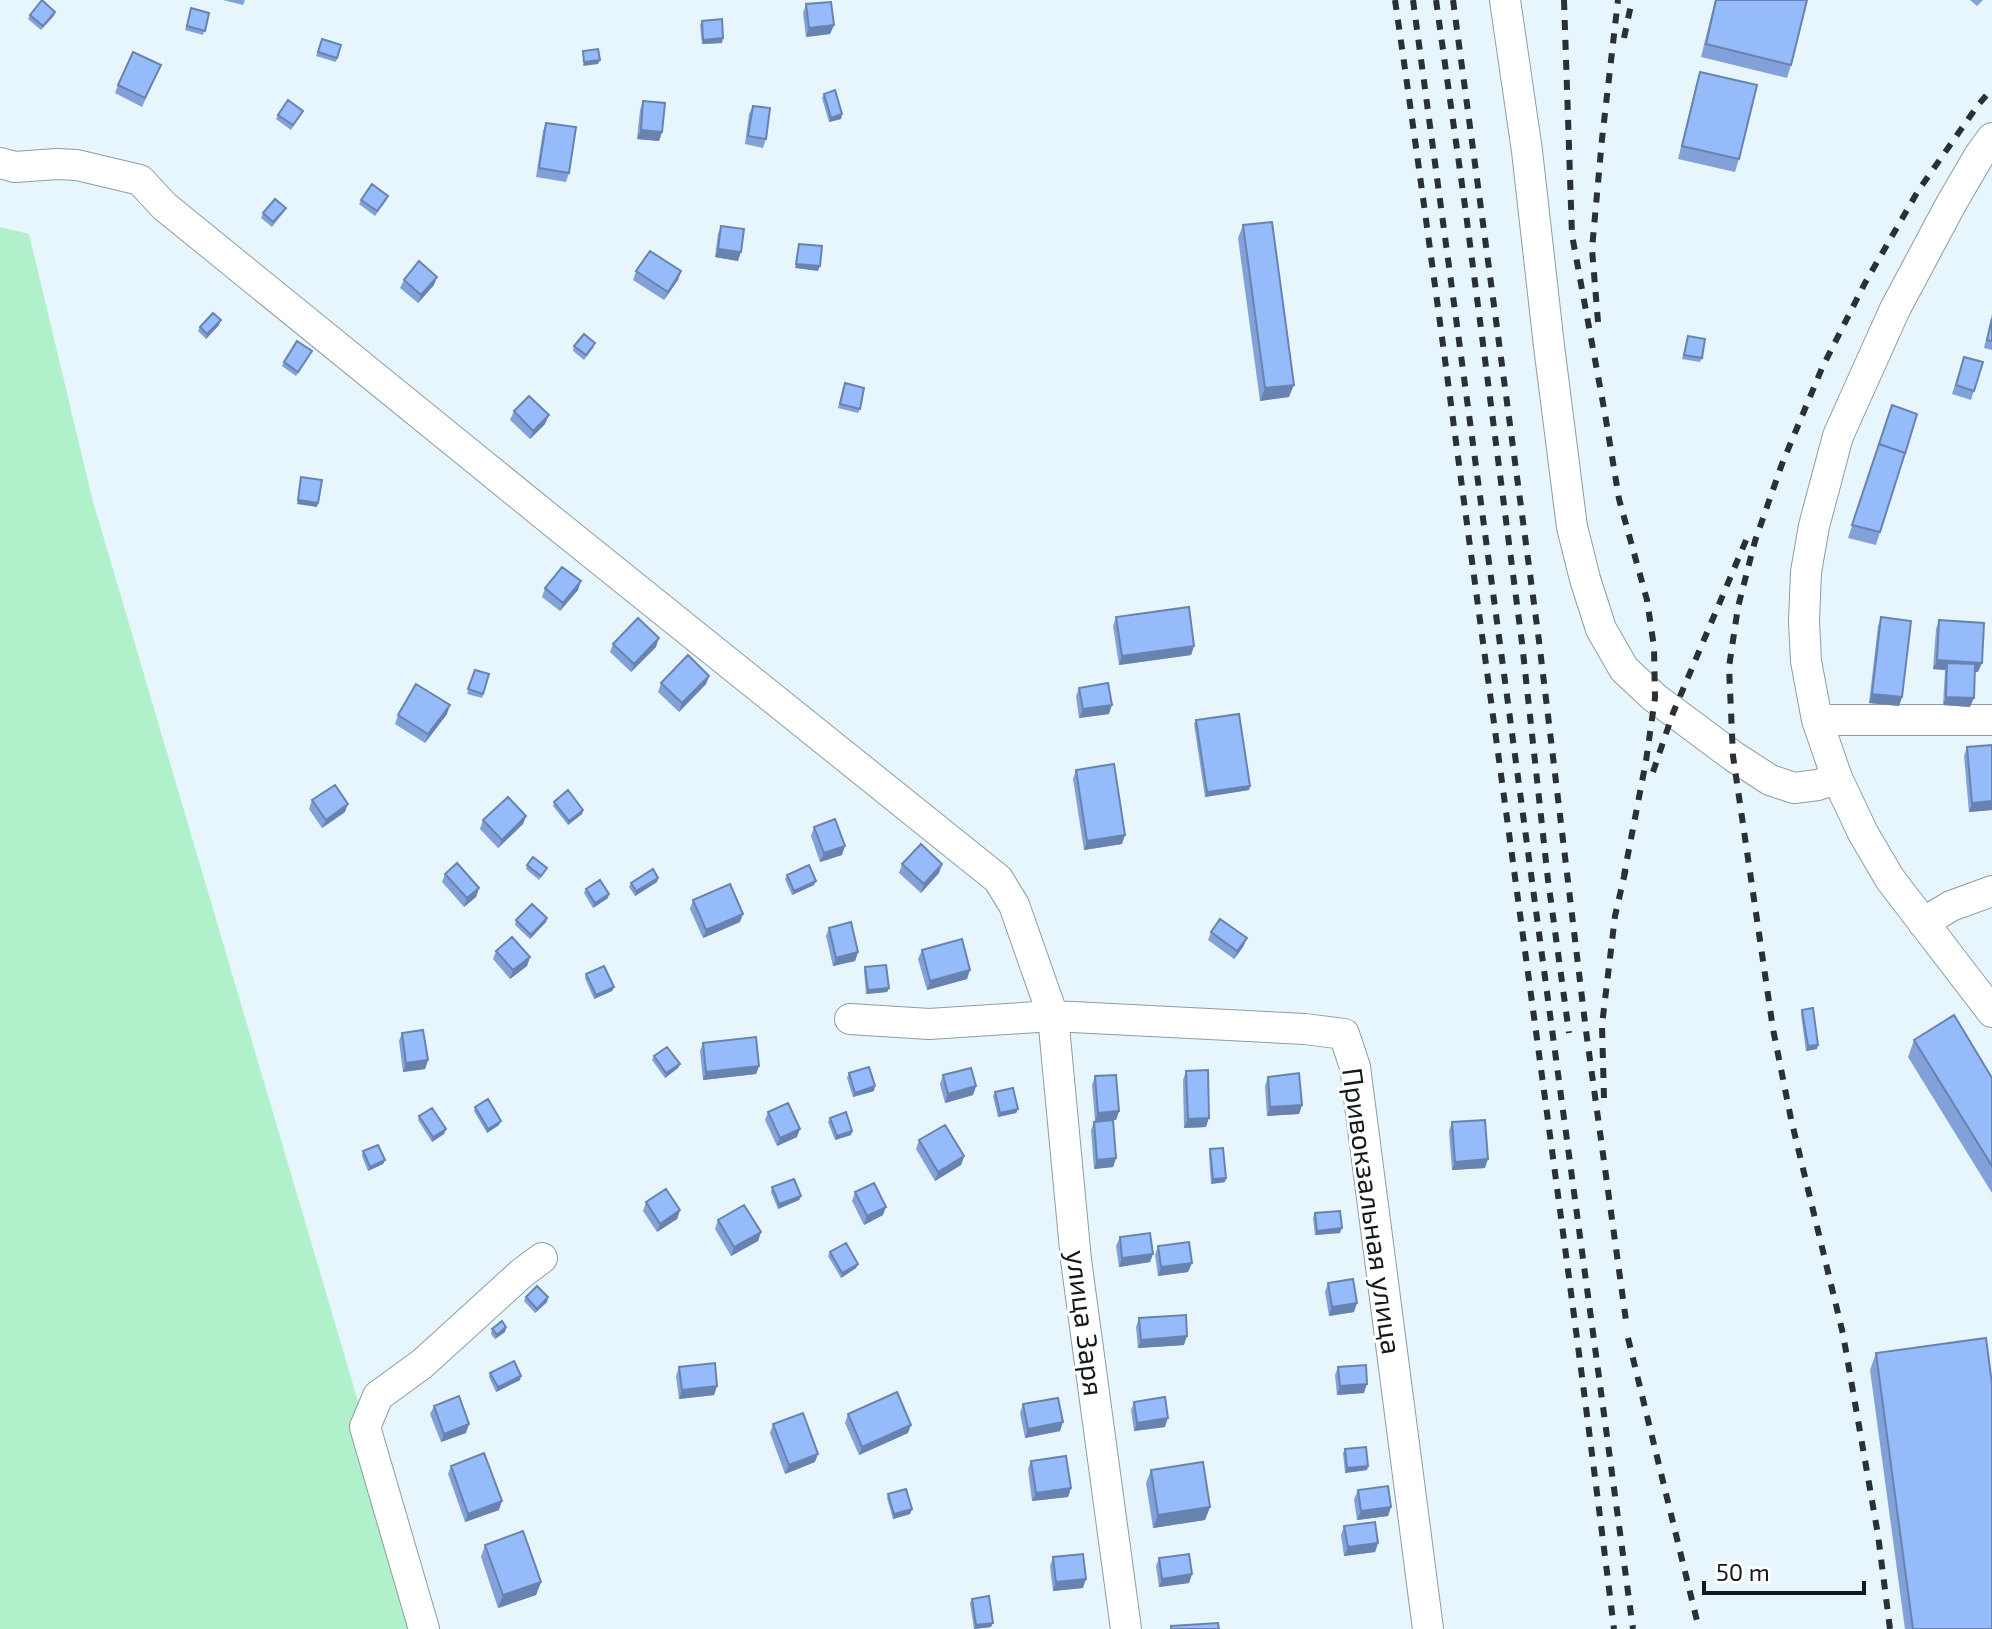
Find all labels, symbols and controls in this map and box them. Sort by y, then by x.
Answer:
street label: Привокзальная улица [1336,1065,1410,1356]
street label: улица Заря [1060,1248,1112,1398]
scale bar [1704,1545,1864,1595]
text: 50 m [1716,1557,1770,1586]

